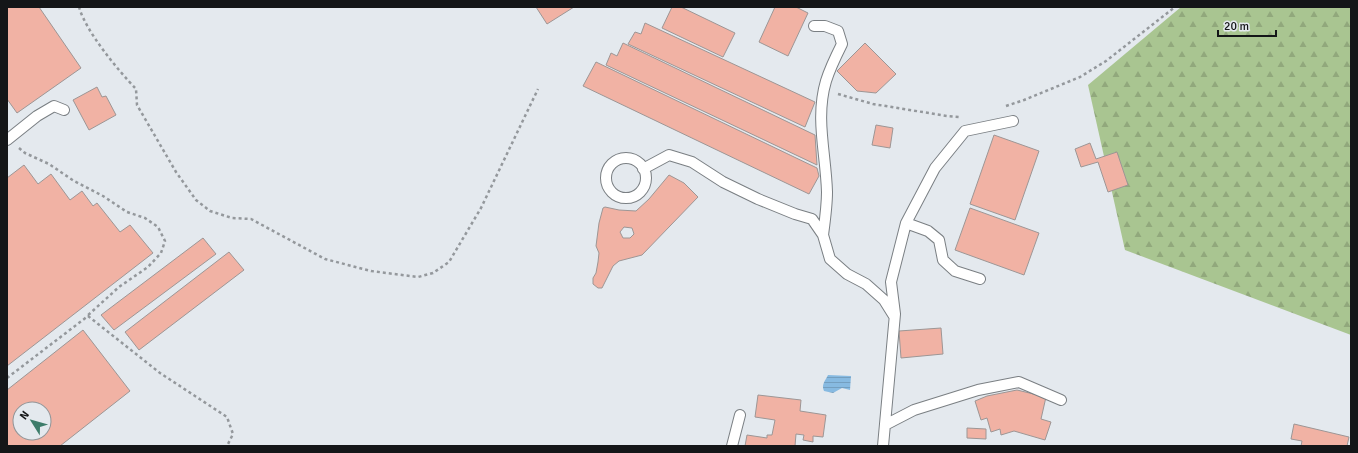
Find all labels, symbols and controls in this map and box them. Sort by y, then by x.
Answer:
scale bar [1218,12,1276,38]
text: 20 m [1224,19,1249,34]
north arrow [12,401,52,441]
text: N [17,408,32,422]

